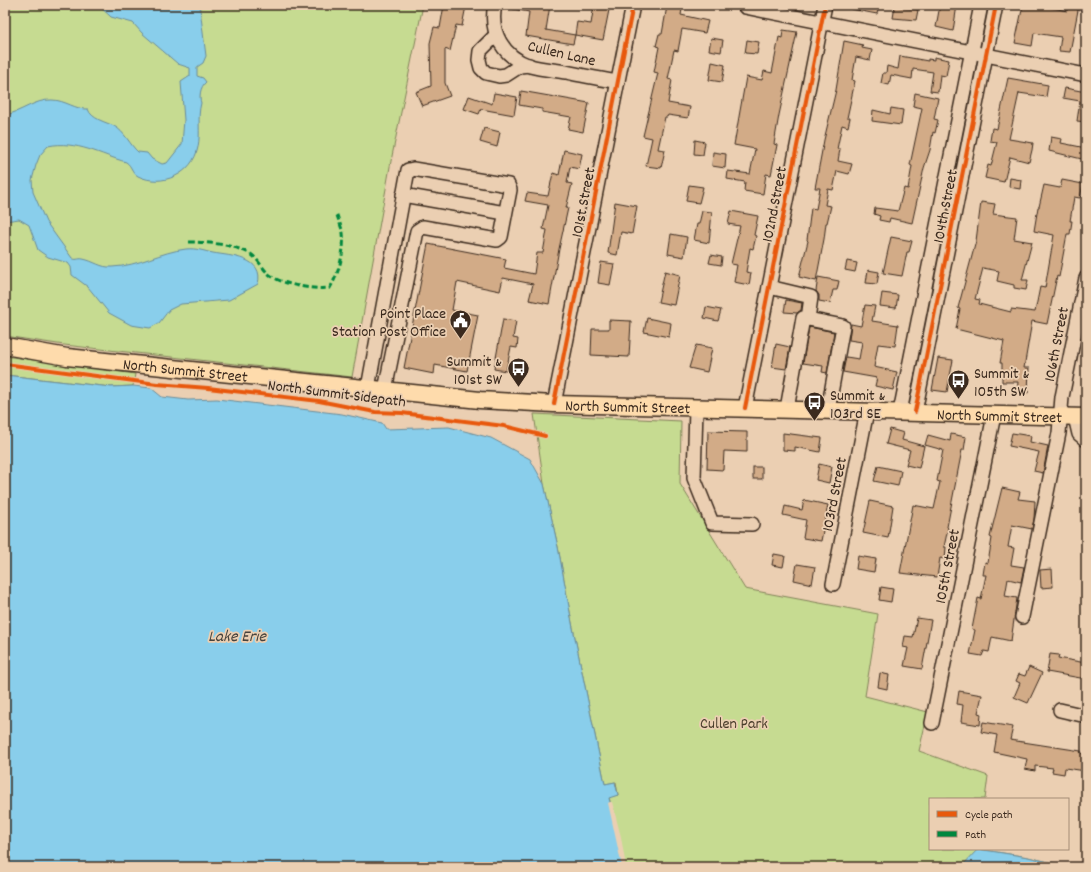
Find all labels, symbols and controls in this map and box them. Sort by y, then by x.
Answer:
street label: Cullen Lane [525,35,598,73]
street label: 101st Street [566,165,603,239]
street label: 102nd Street [757,165,794,244]
street label: 104th Street [928,168,965,245]
place label: Point Place Station Post Office [332,303,446,344]
street label: 106th Street [1039,305,1076,384]
public building icon: Point Place Station Post Office [448,308,474,341]
place label: Summit & 101st SW [447,351,503,392]
street label: North Summit Street [122,354,249,390]
bus stop icon: Summit & 101st SW [505,356,531,389]
place label: Summit & 105th SW [974,363,1029,404]
bus stop icon: Summit & 105th SW [945,368,971,401]
street label: North Summit Sidepath [266,375,407,414]
place label: Summit & 103rd SE [830,385,885,426]
bus stop icon: Summit & 103rd SE [802,390,828,423]
street label: North Summit Street [565,395,691,421]
street label: North Summit Street [937,404,1062,430]
street label: 103rd Street [817,455,854,534]
street label: 105th Street [930,527,967,606]
water label: Lake Erie [208,626,267,650]
park label: Cullen Park [700,713,768,736]
legend [929,798,1069,850]
text: Cycle path [965,807,1013,824]
text: Path [965,827,986,844]

